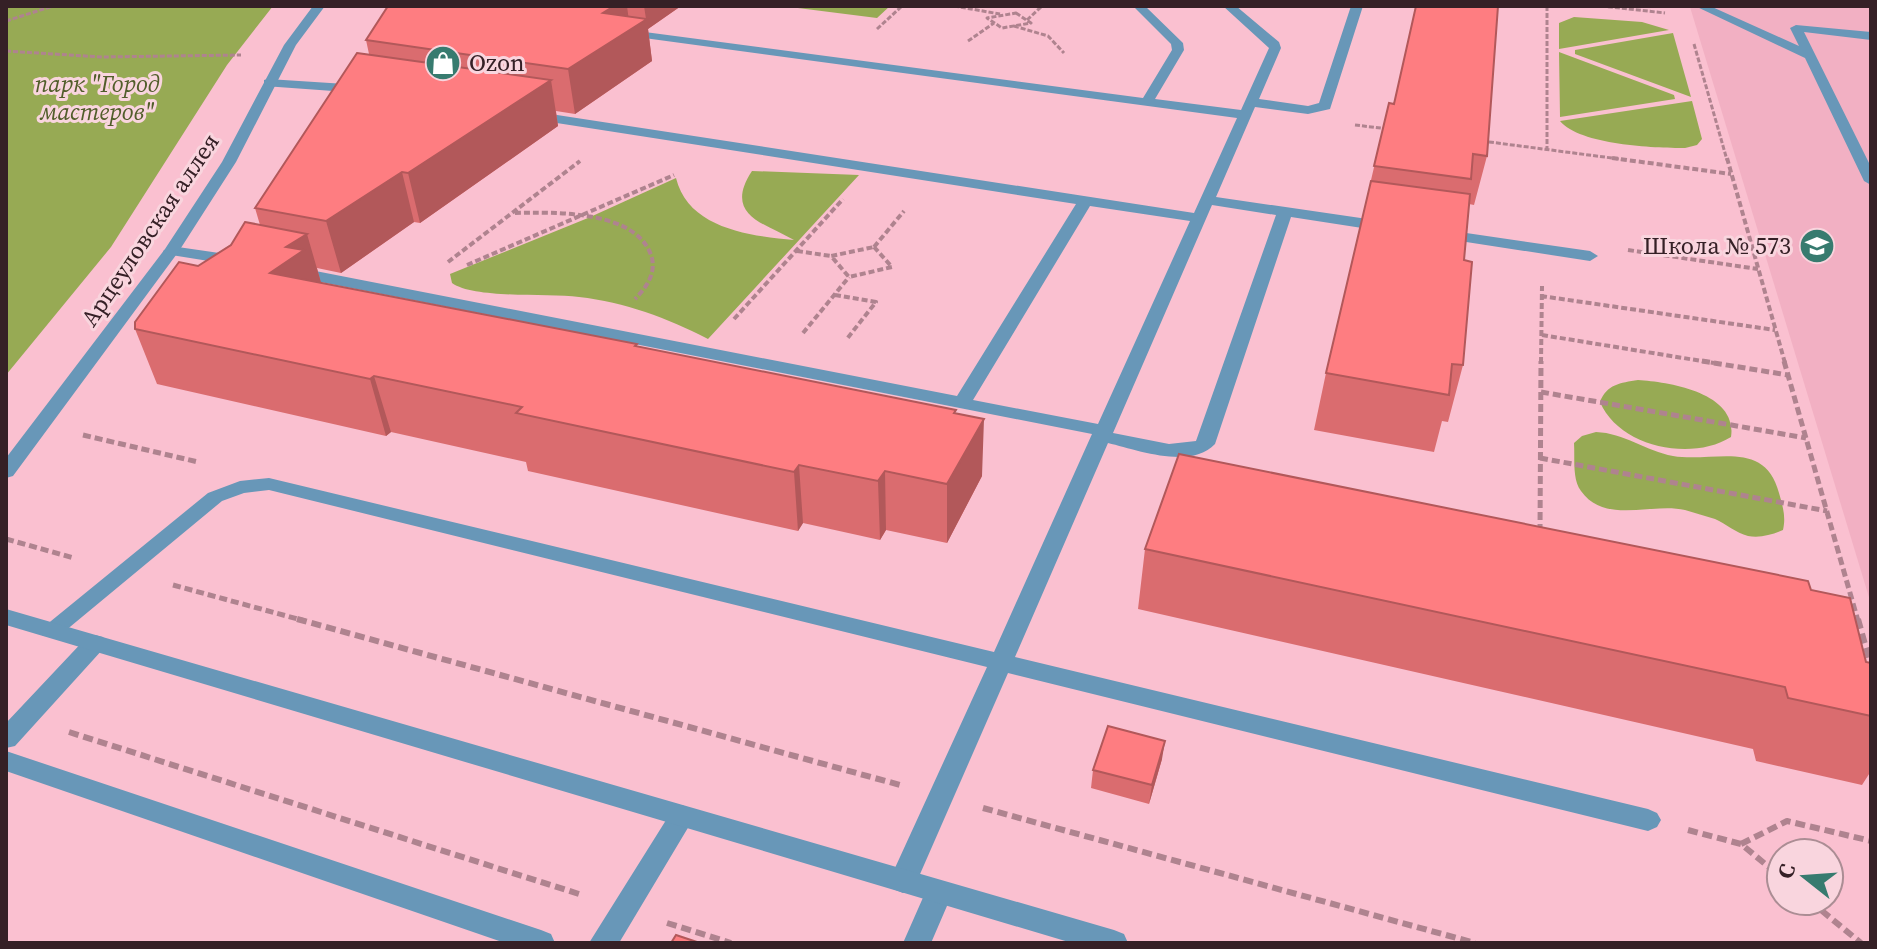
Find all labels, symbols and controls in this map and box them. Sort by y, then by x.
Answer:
shop icon: Ozon [424,44,462,82]
place label: Ozon [469,46,525,79]
park label: парк "Город мастеров" [35,67,160,128]
street label: Арцеуловская аллея [73,127,226,333]
school or university icon: Школа № 573 [1798,227,1836,265]
place label: Школа № 573 [1643,229,1791,262]
north arrow [1765,837,1845,917]
text: С [1770,860,1802,882]

